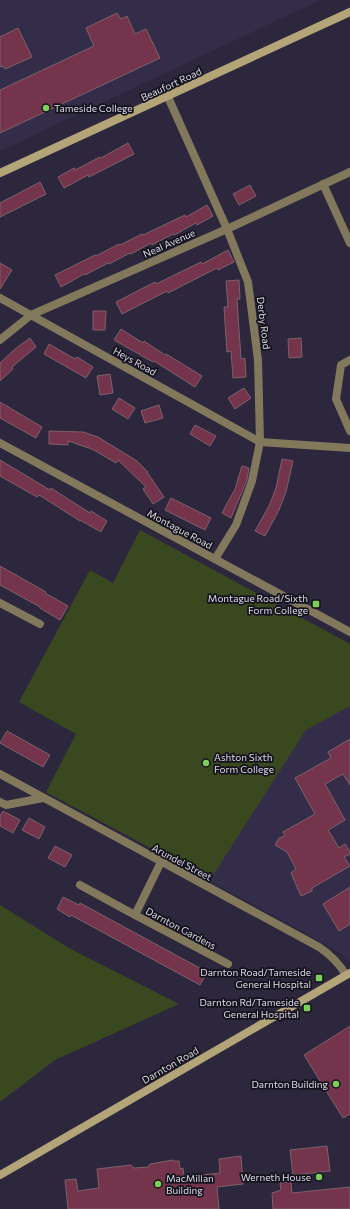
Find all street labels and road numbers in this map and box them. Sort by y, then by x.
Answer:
street label: Beaufort Road [139,65,203,103]
street label: Neal Avenue [141,226,197,260]
street label: Derby Road [255,296,273,350]
street label: Heys Road [111,344,159,378]
street label: Montague Road [145,507,215,551]
street label: Arundel Street [150,841,214,883]
street label: Darnton Gardens [144,904,219,952]
street label: Darnton Road [140,1044,201,1086]

